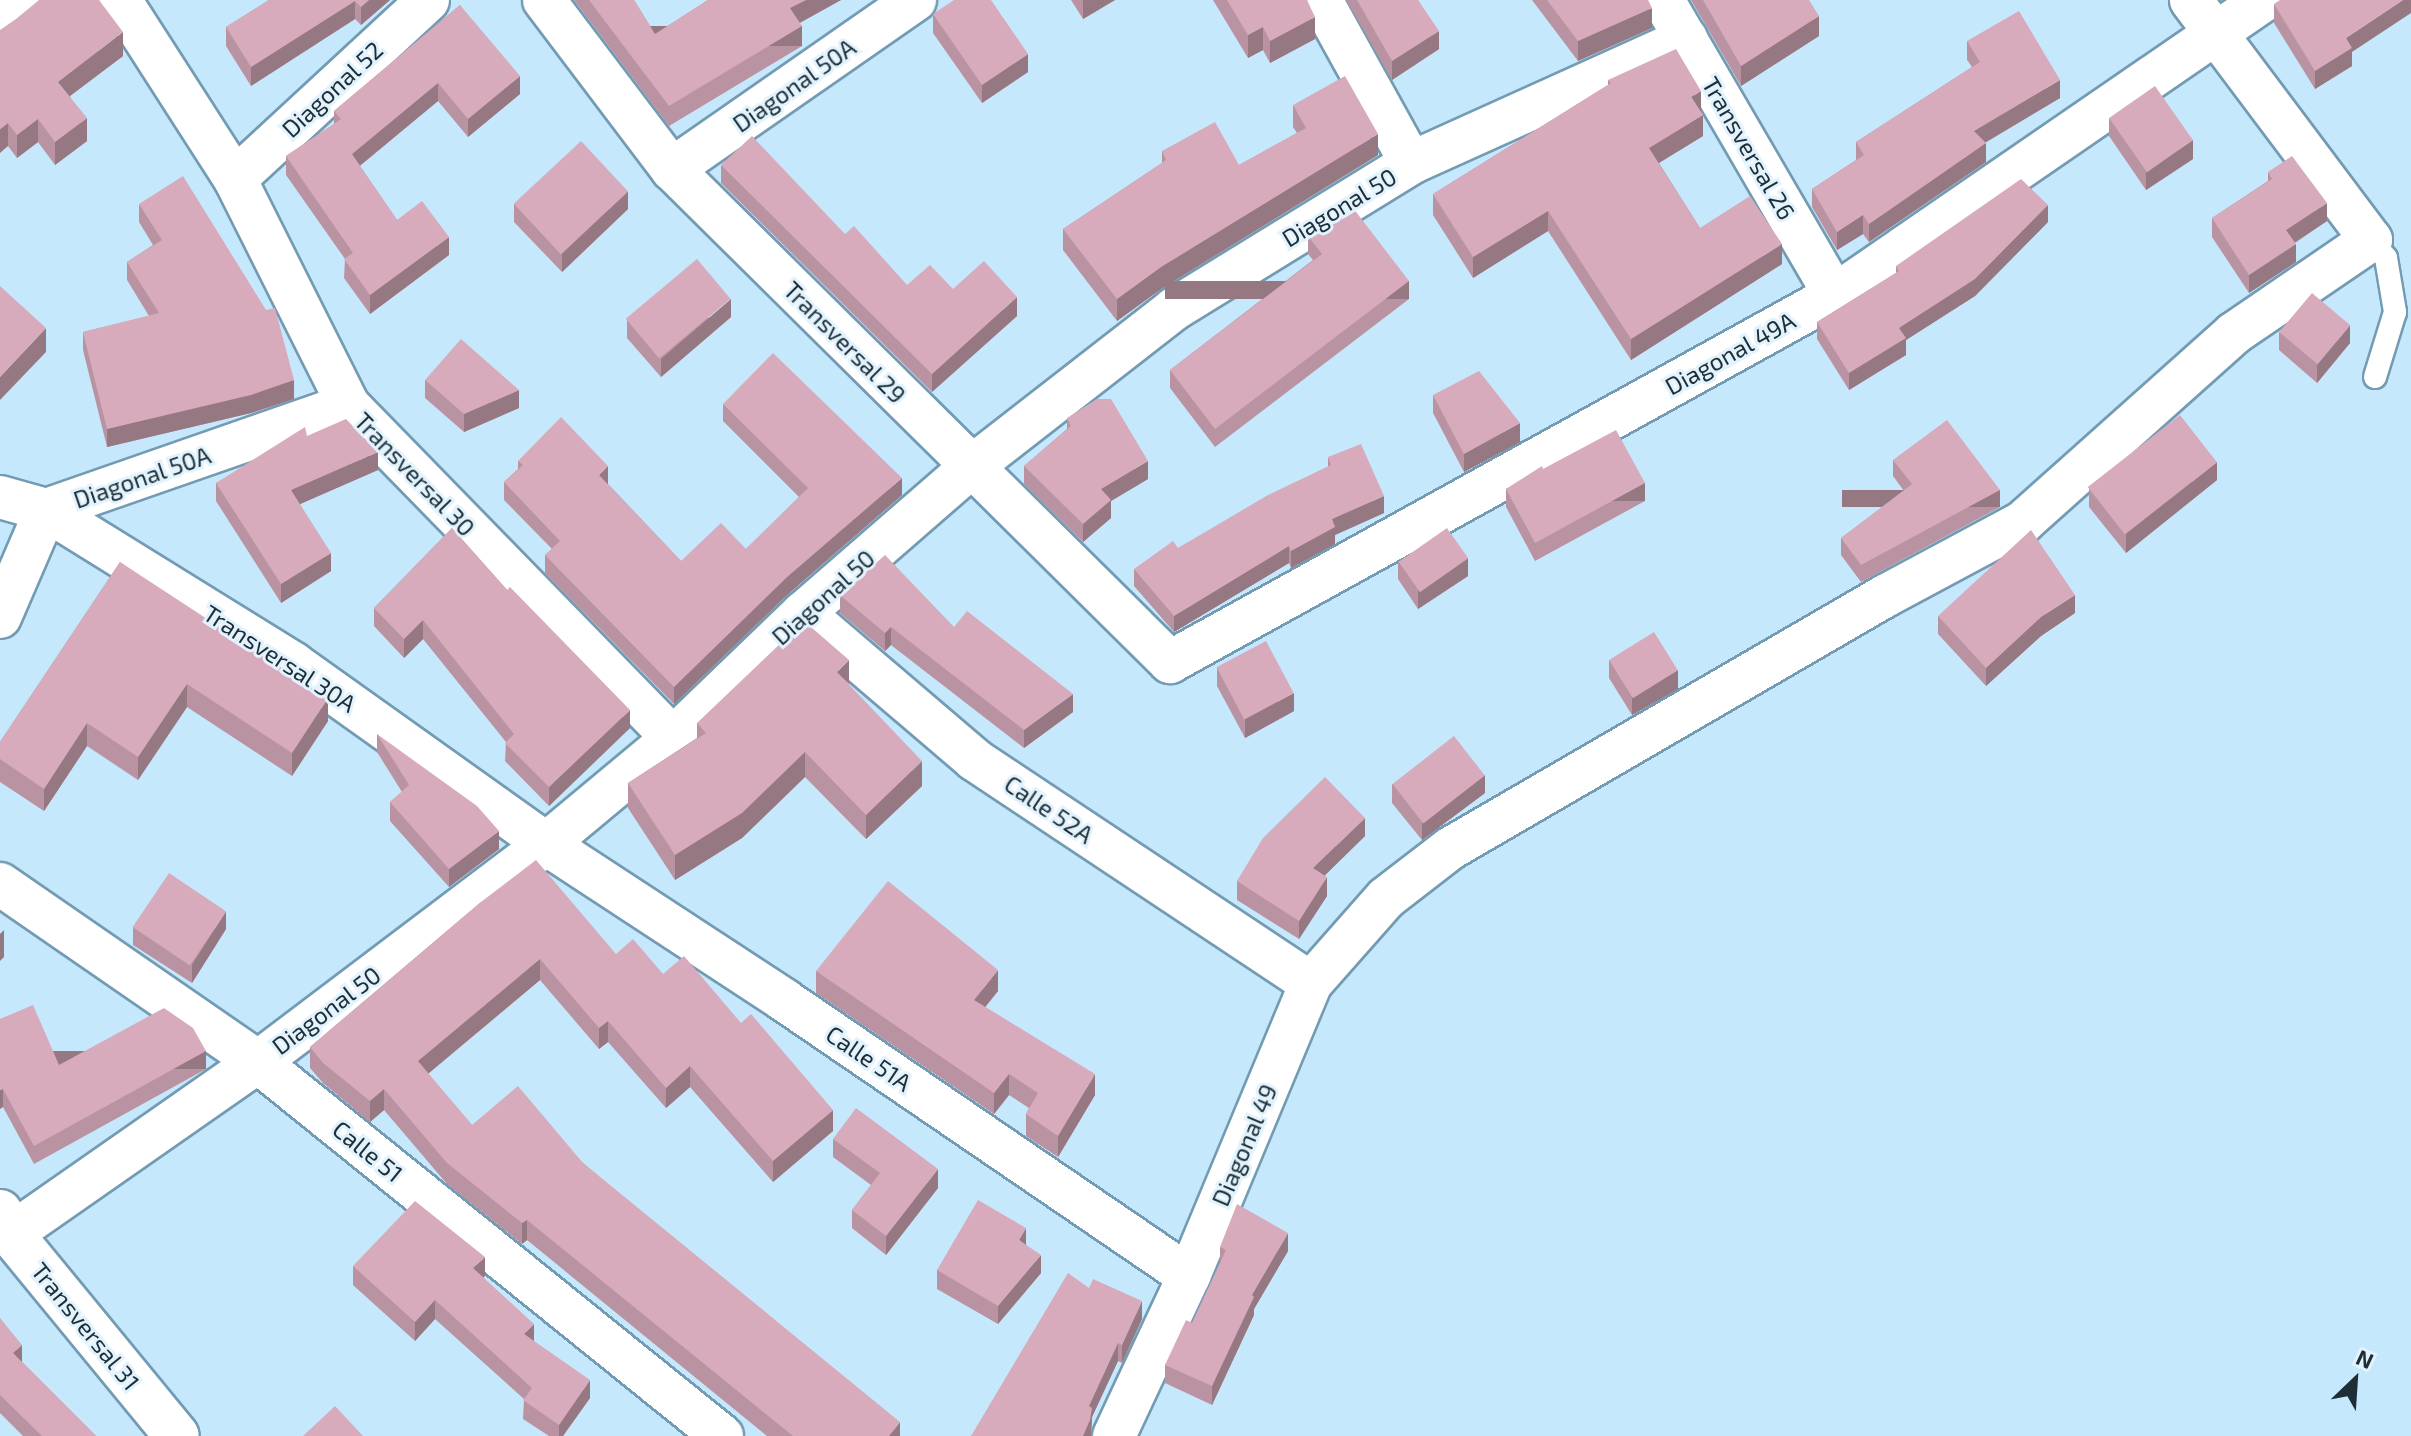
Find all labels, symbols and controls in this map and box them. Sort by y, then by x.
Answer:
street label: Diagonal 50A [727,32,861,138]
street label: Diagonal 52 [275,35,389,143]
street label: Transversal 26 [1696,71,1802,225]
street label: Diagonal 50 [1276,161,1402,253]
street label: Transversal 29 [778,275,912,409]
street label: Diagonal 49A [1660,305,1800,401]
street label: Transversal 30 [349,406,481,542]
street label: Diagonal 50A [69,440,215,514]
street label: Diagonal 50 [765,543,881,651]
street label: Transversal 30A [198,598,362,718]
street label: Calle 52A [999,769,1099,849]
street label: Diagonal 50 [266,960,386,1060]
street label: Calle 51A [821,1019,917,1097]
street label: Diagonal 49 [1205,1080,1283,1210]
street label: Calle 51 [327,1114,409,1188]
street label: Transversal 31 [26,1256,146,1396]
north arrow [2315,1340,2395,1420]
text: N [2352,1343,2378,1373]

